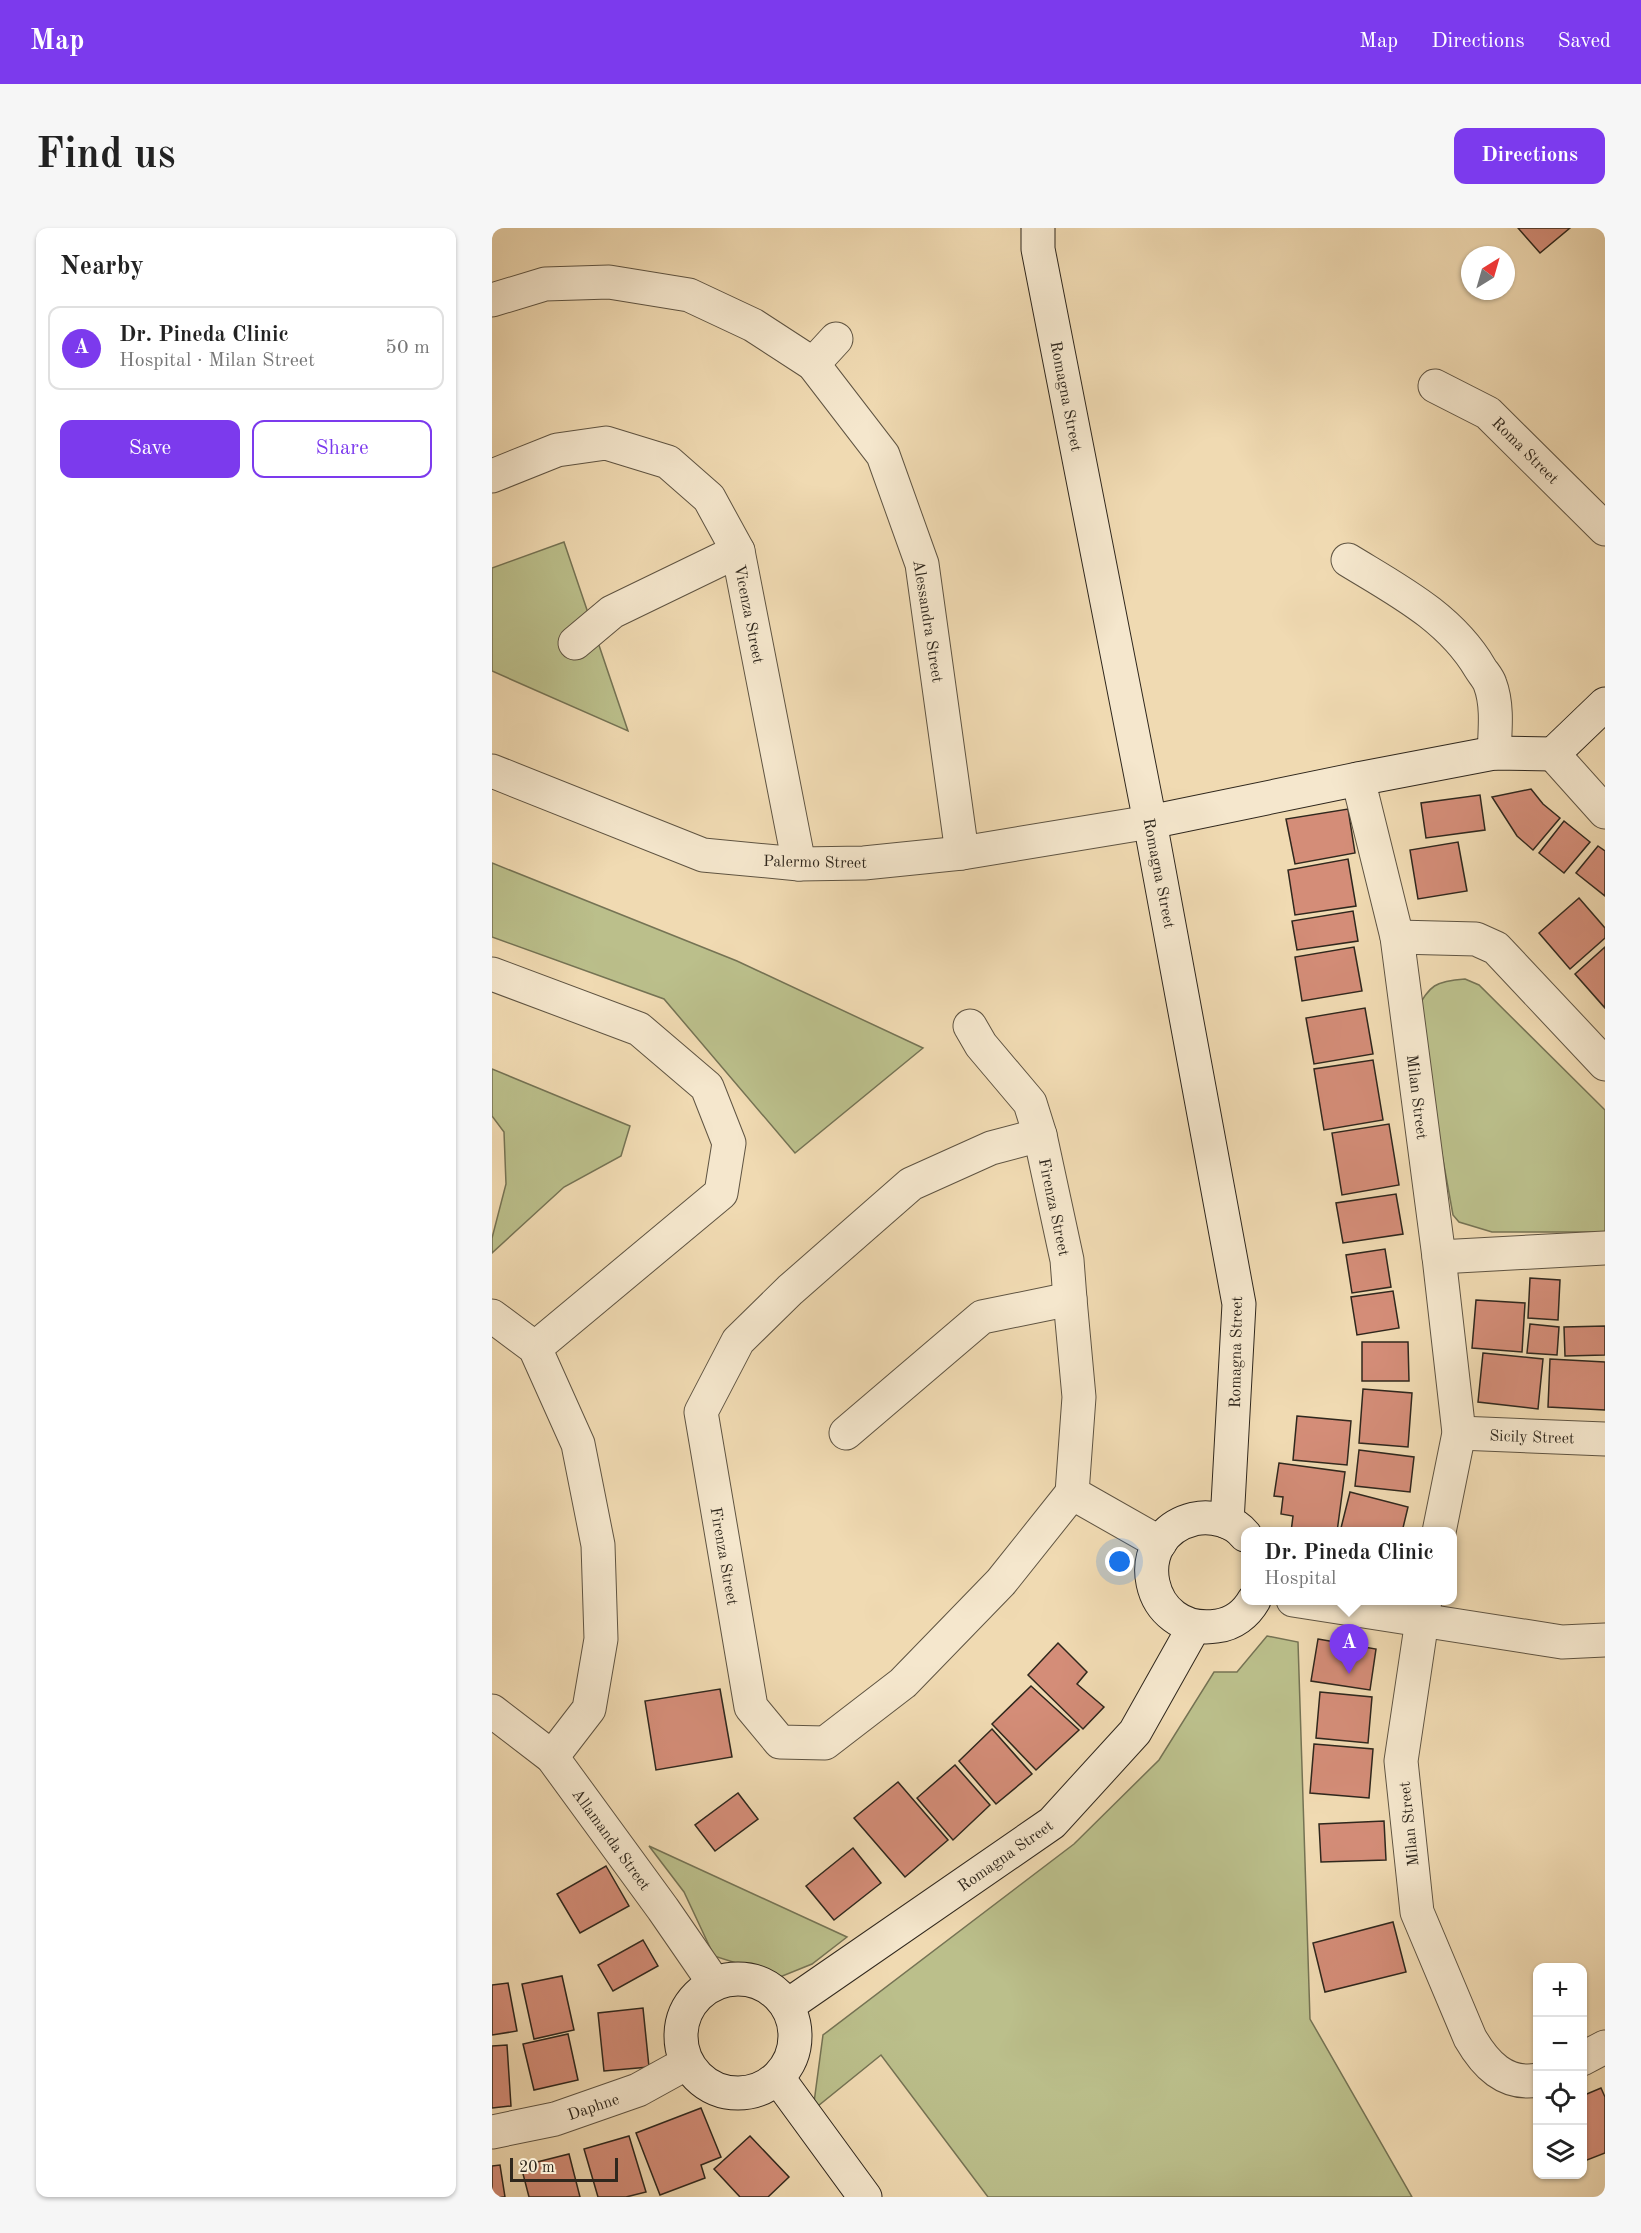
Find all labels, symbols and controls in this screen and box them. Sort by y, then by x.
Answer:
text: Map [30,28,84,56]
text: Map [1359,31,1398,52]
text: Directions [1431,31,1525,52]
text: Saved [1558,31,1611,52]
button: Directions [1454,128,1605,184]
text: Find us [36,135,175,177]
north arrow [1461,246,1515,300]
text: Nearby [60,254,144,280]
text: Dr. Pineda Clinic [119,324,289,346]
text: A [74,338,89,358]
text: 50 m [385,338,430,358]
street label: Romagna Street [1046,340,1084,453]
text: Hospital · Milan Street [119,351,315,371]
street label: Roma Street [1488,415,1561,488]
button: Save [60,420,240,478]
button: Share [252,420,432,478]
street label: Alessandra Street [909,559,945,684]
street label: Vicenza Street [731,563,766,666]
street label: Romagna Street [1139,817,1177,930]
street label: Palermo Street [763,854,867,872]
street label: Milan Street [1403,1054,1429,1141]
street label: Firenza Street [1035,1157,1071,1258]
street label: Romagna Street [1228,1295,1246,1408]
street label: Sicily Street [1489,1429,1575,1447]
street label: Firenza Street [707,1506,740,1607]
popup [1241,1527,1457,1605]
text: Dr. Pineda Clinic [1264,1542,1434,1564]
your location [1105,1547,1134,1576]
text: Hospital [1264,1569,1337,1589]
pin: A [1330,1624,1368,1674]
street label: Milan Street [1398,1780,1422,1867]
street label: Allamanda Street [568,1786,653,1894]
street label: Romagna Street [956,1818,1057,1895]
map controls [1533,1963,1587,2179]
button: + [1533,1963,1587,2017]
button: − [1533,2017,1587,2071]
button: locate [1533,2071,1587,2125]
street label: Daphne [566,2092,621,2124]
button: layers [1533,2125,1587,2179]
scale bar [510,2155,618,2182]
text: 20 m [519,2160,555,2176]

